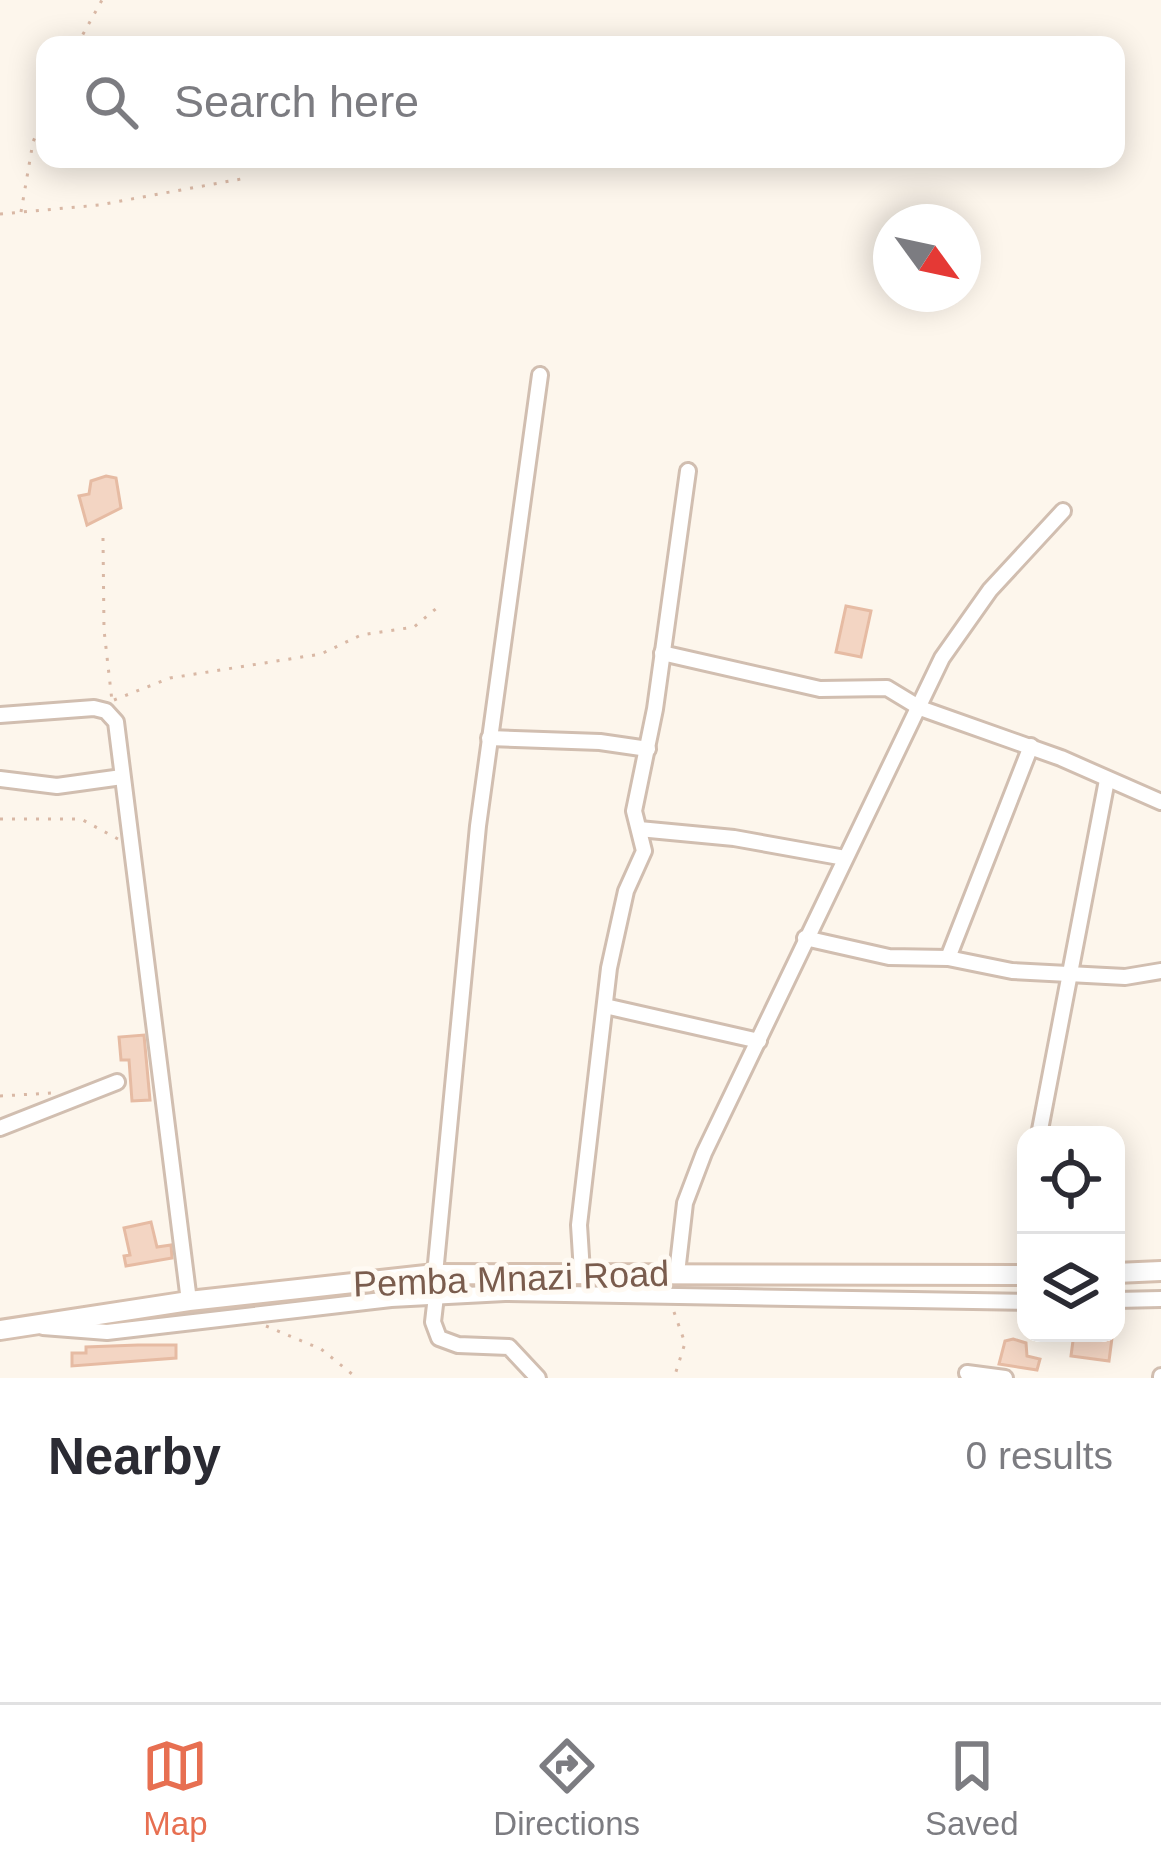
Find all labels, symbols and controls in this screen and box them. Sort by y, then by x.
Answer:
search box [36,36,1125,168]
icon: search [78,69,144,135]
text: Search here [174,76,419,127]
north arrow [873,204,981,312]
map controls [1017,1126,1125,1342]
button: locate [1017,1126,1125,1234]
button: layers [1017,1234,1125,1342]
street label: Pemba Mnazi Road [352,1252,670,1305]
text: Nearby [48,1428,221,1485]
text: 0 results [966,1434,1113,1477]
tab: Map [142,1733,208,1843]
tab: Directions [493,1733,640,1843]
tab: Saved [925,1733,1019,1843]

